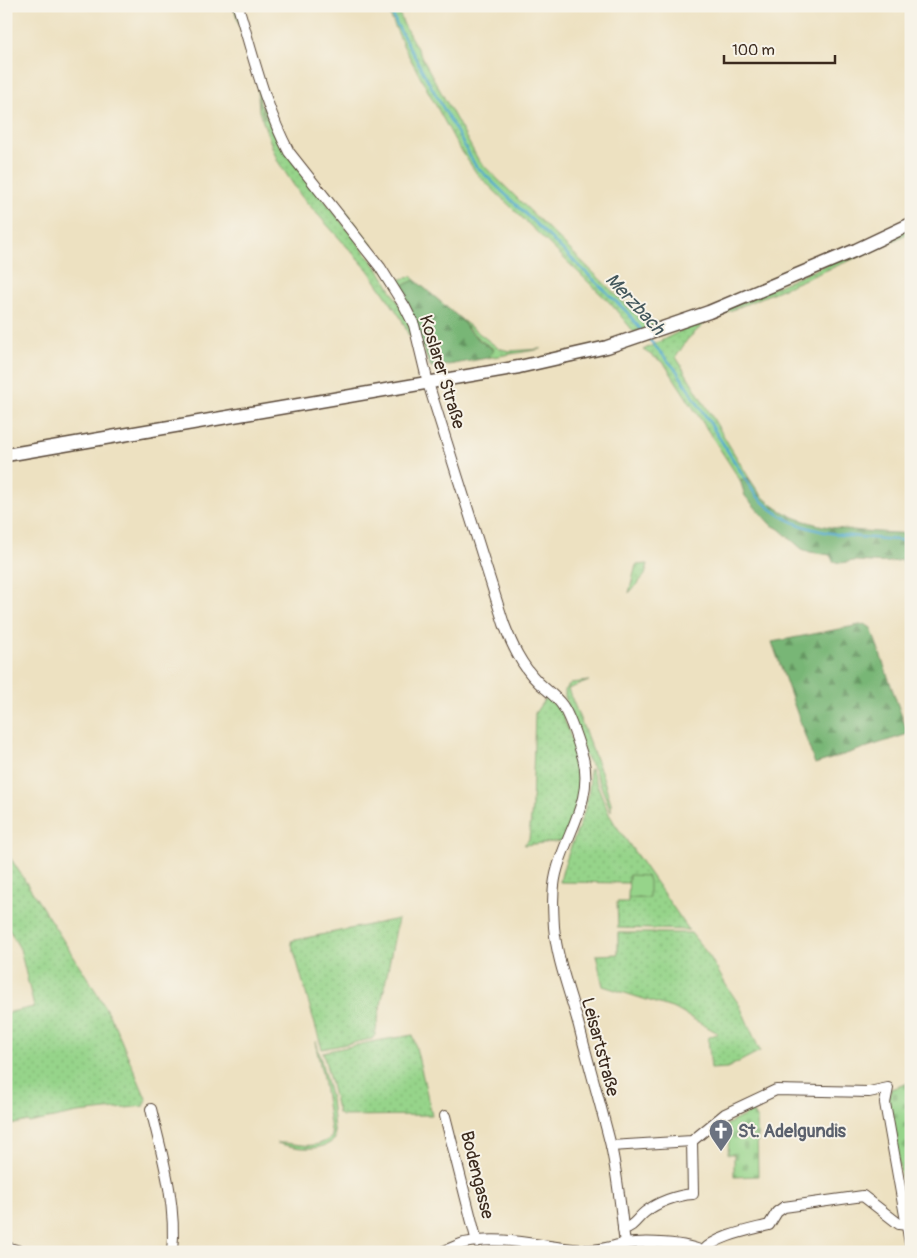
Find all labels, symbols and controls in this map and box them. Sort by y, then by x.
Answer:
scale bar [724,32,836,64]
text: 100 m [732,41,775,60]
water label: Merzbach [600,268,671,341]
street label: Koslarer Straße [414,312,470,432]
street label: Leisartstraße [576,995,624,1099]
church icon: St. Adelgundis [708,1118,734,1152]
place label: St. Adelgundis [738,1120,847,1143]
street label: Bodengasse [455,1129,499,1222]

